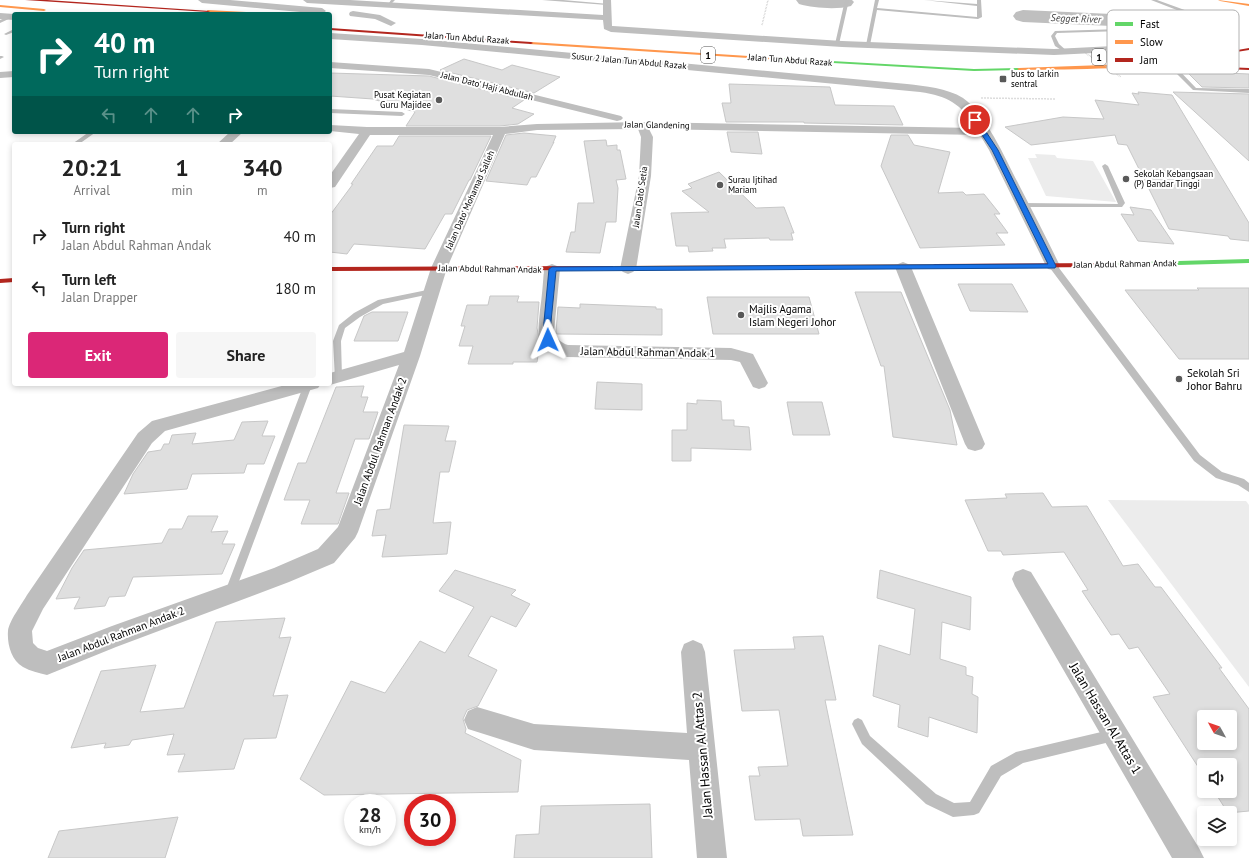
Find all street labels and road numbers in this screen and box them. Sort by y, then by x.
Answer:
street label: Jalan Tun Abdul Razak [423,29,510,46]
road number: 1 [701,47,715,63]
road number: 1 [1092,49,1106,65]
street label: Susur 2 Jalan Tun Abdul Razak [571,50,688,71]
street label: Jalan Tun Abdul Razak [746,51,833,68]
street label: Jalan Dato' Haji Abdullah [439,68,534,102]
street label: Jalan Glandening [623,118,690,131]
street label: Jalan Dato' Mohamad Salleh [442,149,496,252]
street label: Jalan Dato’ Setia [630,166,649,229]
street label: Jalan Abdul Rahman Andak [1072,257,1177,270]
street label: Jalan Abdul Rahman Andak [437,262,542,275]
street label: Jalan Abdul Rahman Andak 1 [579,344,716,360]
street label: Jalan Abdul Rahman Andak 2 [350,375,410,508]
street label: Jalan Abdul Rahman Andak 2 [55,603,186,665]
street label: Jalan Hassan Al Attas 1 [1065,659,1146,777]
street label: Jalan Hassan Al Attas 2 [688,691,717,820]

